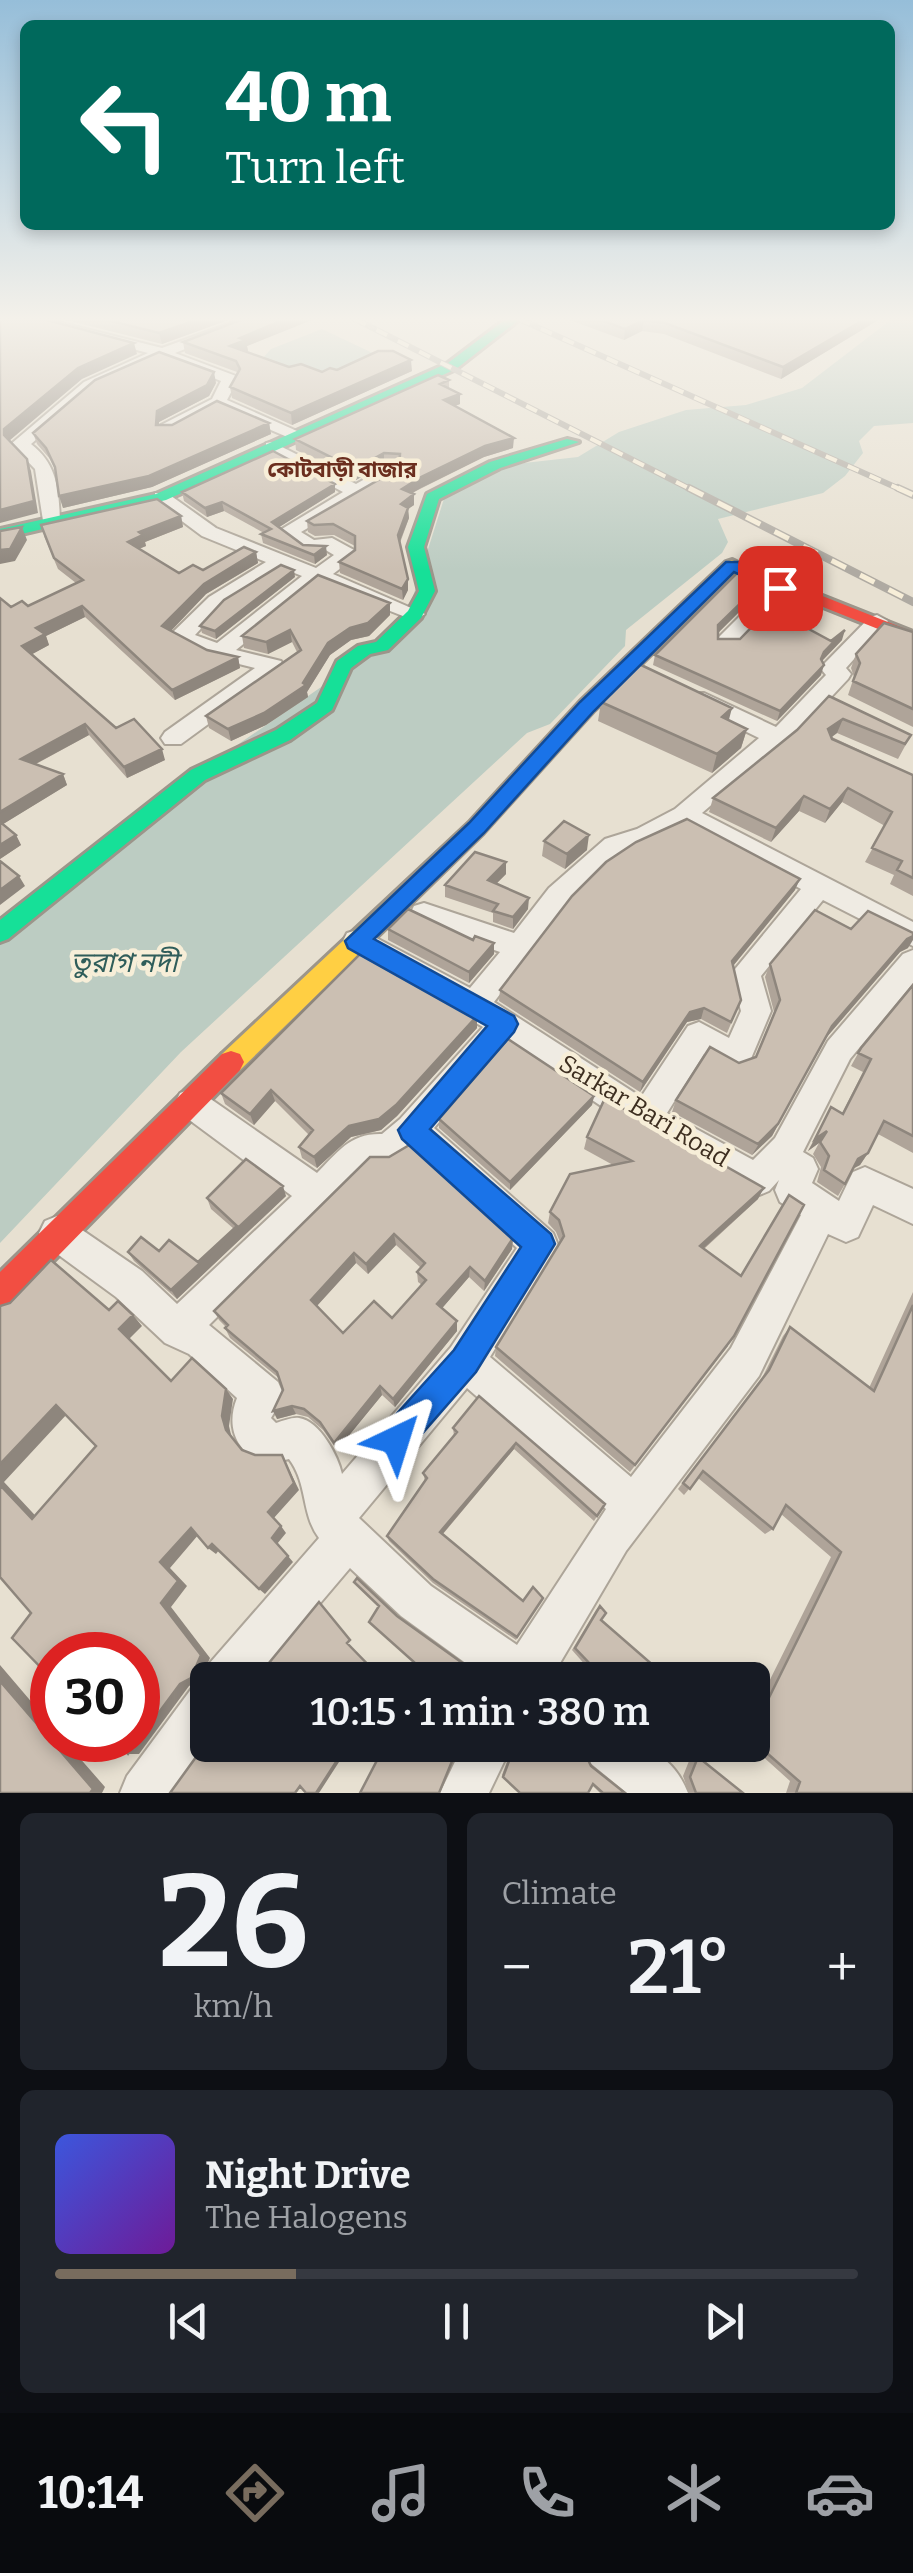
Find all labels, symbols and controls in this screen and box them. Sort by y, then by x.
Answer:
text: 40 m [225,56,391,140]
icon: left [60,60,190,190]
text: Turn left [225,141,405,195]
district label: কোটবাড়ী বাজার [267,456,418,483]
pin [738,546,823,631]
icon: arrive [753,561,808,616]
water label: তুরাগ নদী [70,946,183,979]
street label: Sarkar Bari Road [554,1048,735,1174]
position arrow [344,1388,448,1492]
speed limit sign: 30 [30,1632,160,1762]
text: 10:15 · 1 min · 380 m [311,1689,650,1735]
text: 26 [158,1844,308,2000]
text: Climate [502,1874,617,1912]
text: 21° [628,1923,731,2013]
text: − [502,1935,532,2001]
text: + [827,1935,858,2001]
text: km/h [194,1987,273,2025]
text: Night Drive [205,2152,411,2198]
text: The Halogens [205,2198,408,2236]
icon: previous [161,2294,216,2349]
icon: pause [429,2294,484,2349]
icon: next [697,2294,752,2349]
icon: directions [220,2458,290,2528]
icon: music [366,2458,436,2528]
icon: phone [512,2458,582,2528]
icon: climate [659,2458,729,2528]
icon: car [805,2458,875,2528]
text: 10:14 [38,2466,143,2520]

